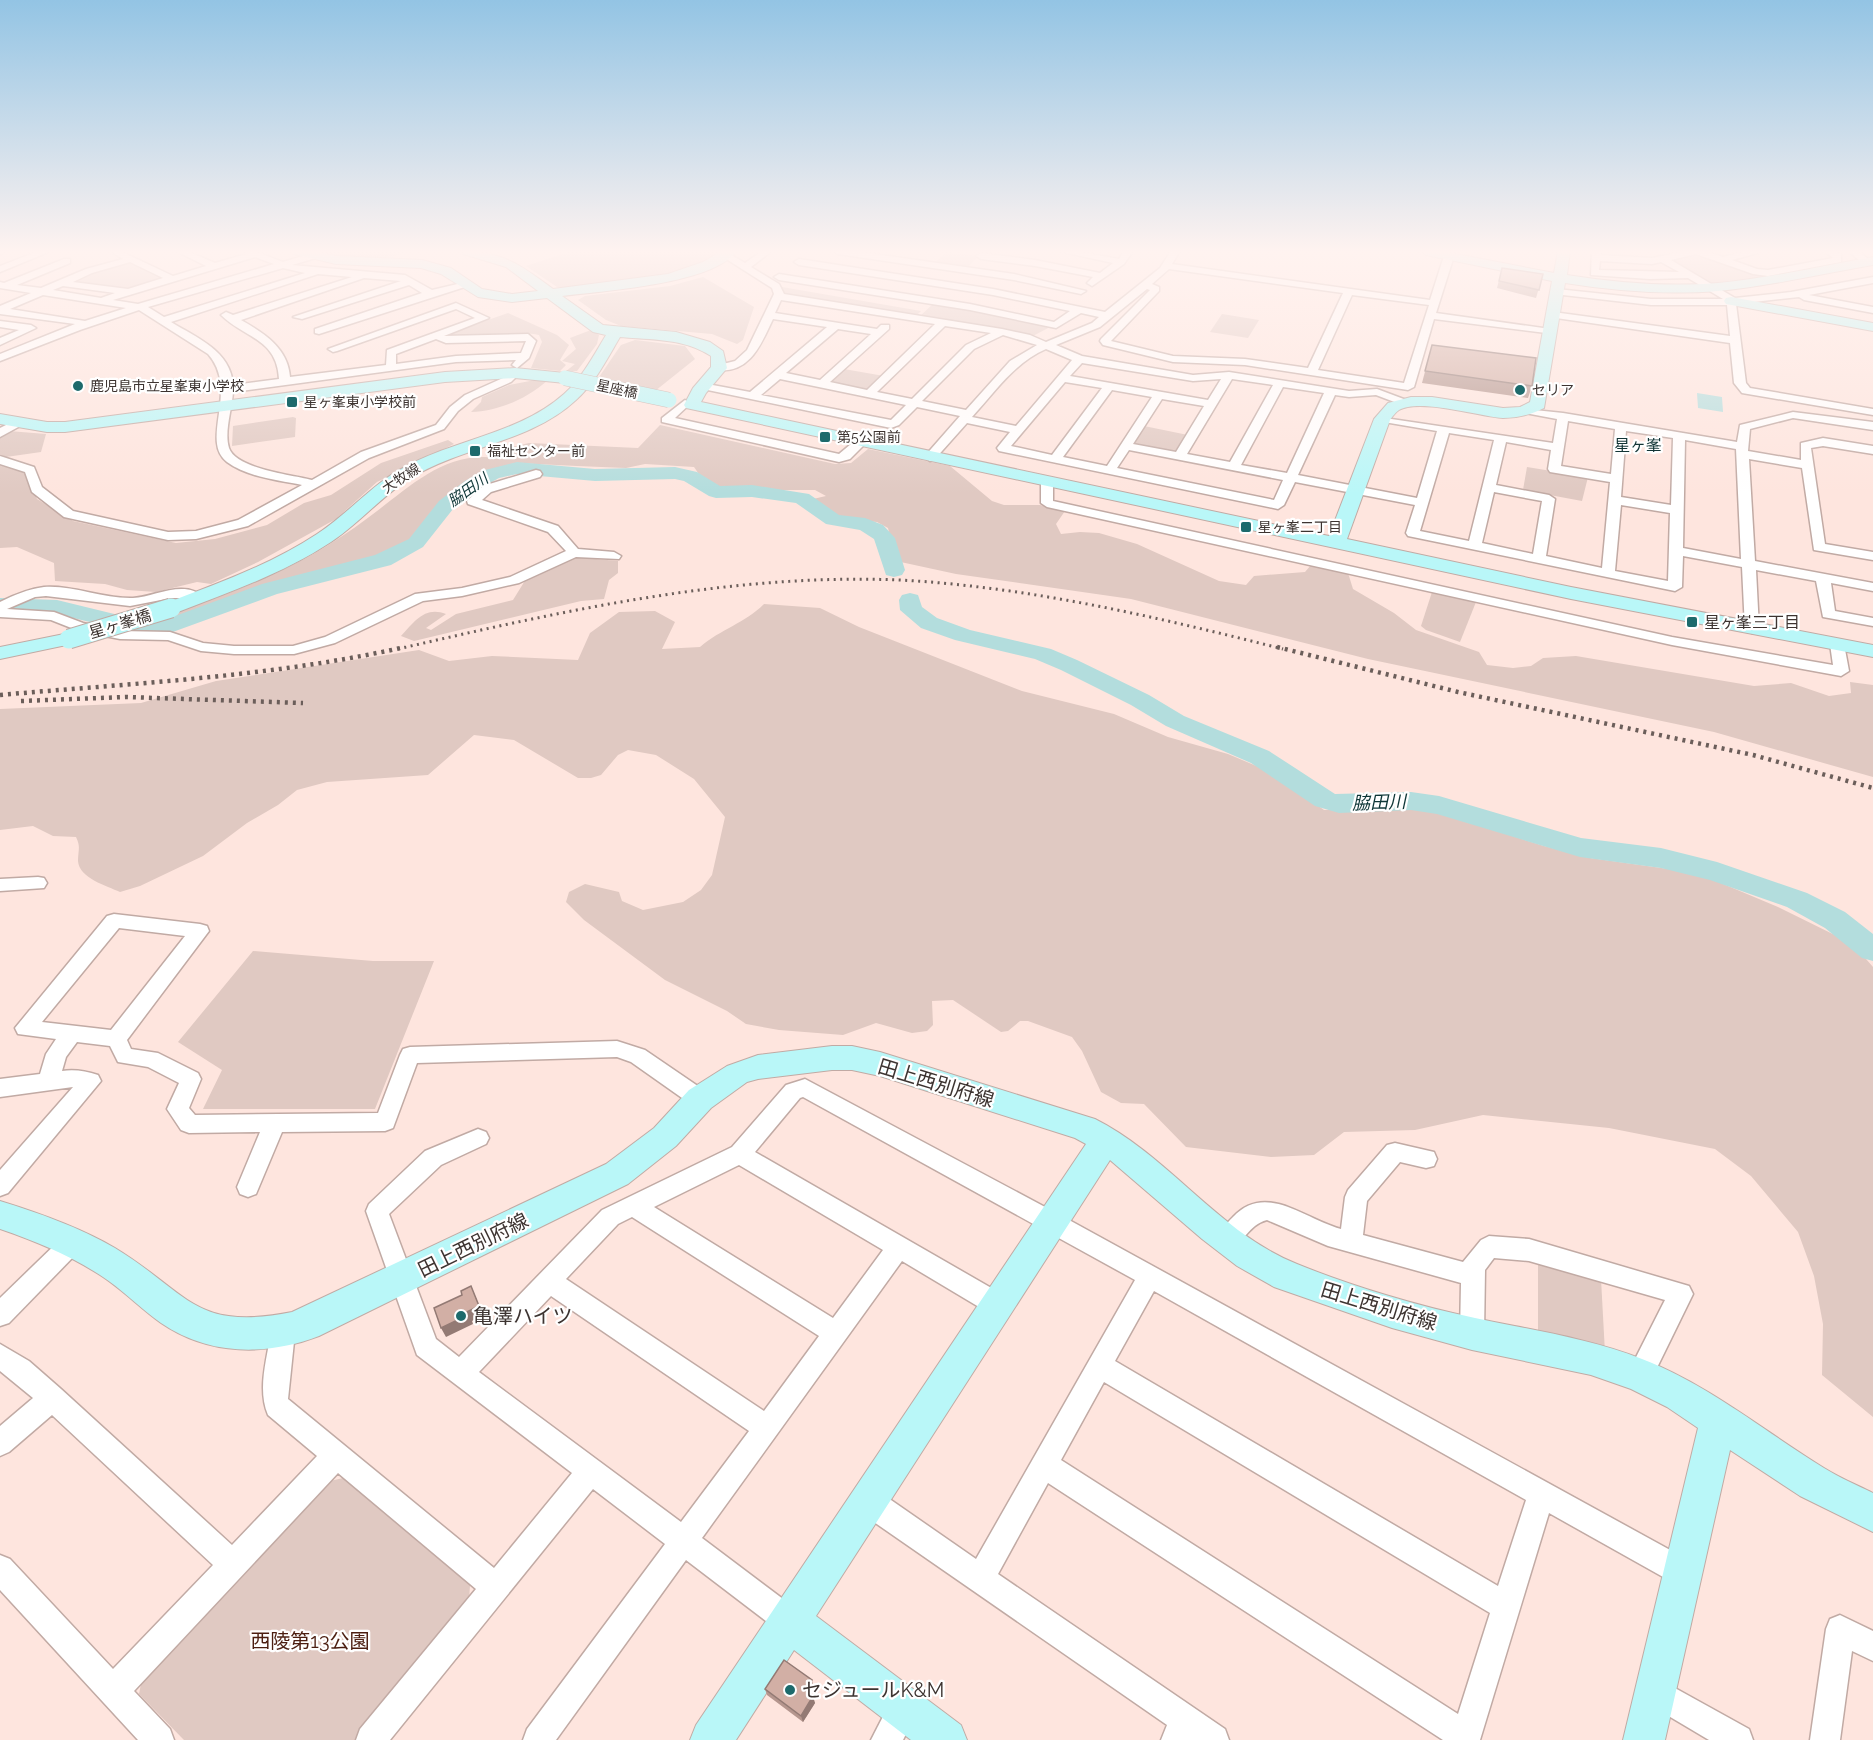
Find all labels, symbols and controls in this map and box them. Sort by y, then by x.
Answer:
street label: 星座橋 [595,377,639,401]
place label: 鹿児島市立星峯東小学校 [90,378,244,394]
marker: 鹿児島市立星峯東小学校 [71,379,85,393]
place label: セリア [1532,382,1574,398]
marker: セリア [1513,383,1527,397]
place label: 星ヶ峯東小学校前 [304,394,416,410]
marker: 星ヶ峯東小学校前 [285,395,299,409]
place label: 第5公園前 [837,429,901,445]
marker: 第5公園前 [818,430,832,444]
district label: 星ヶ峯 [1614,436,1662,455]
place label: 福祉センター前 [487,443,585,459]
marker: 福祉センター前 [468,444,482,458]
street label: 大牧線 [379,460,423,496]
water label: 脇田川 [444,469,493,510]
place label: 星ヶ峯二丁目 [1258,519,1342,535]
marker: 星ヶ峯二丁目 [1239,520,1253,534]
street label: 星ヶ峯橋 [87,606,153,642]
place label: 星ヶ峯三丁目 [1704,613,1800,632]
marker: 星ヶ峯三丁目 [1685,615,1699,629]
water label: 脇田川 [1352,790,1408,813]
street label: 田上西別府線 [875,1054,997,1112]
street label: 田上西別府線 [414,1208,532,1282]
street label: 田上西別府線 [1318,1277,1440,1335]
place label: 亀澤ハイツ [473,1304,573,1328]
marker: 亀澤ハイツ [454,1309,468,1323]
park label: 西陵第13公園 [250,1629,370,1653]
place label: セジュールK&M [802,1678,944,1702]
marker: セジュールK&M [783,1683,797,1697]

